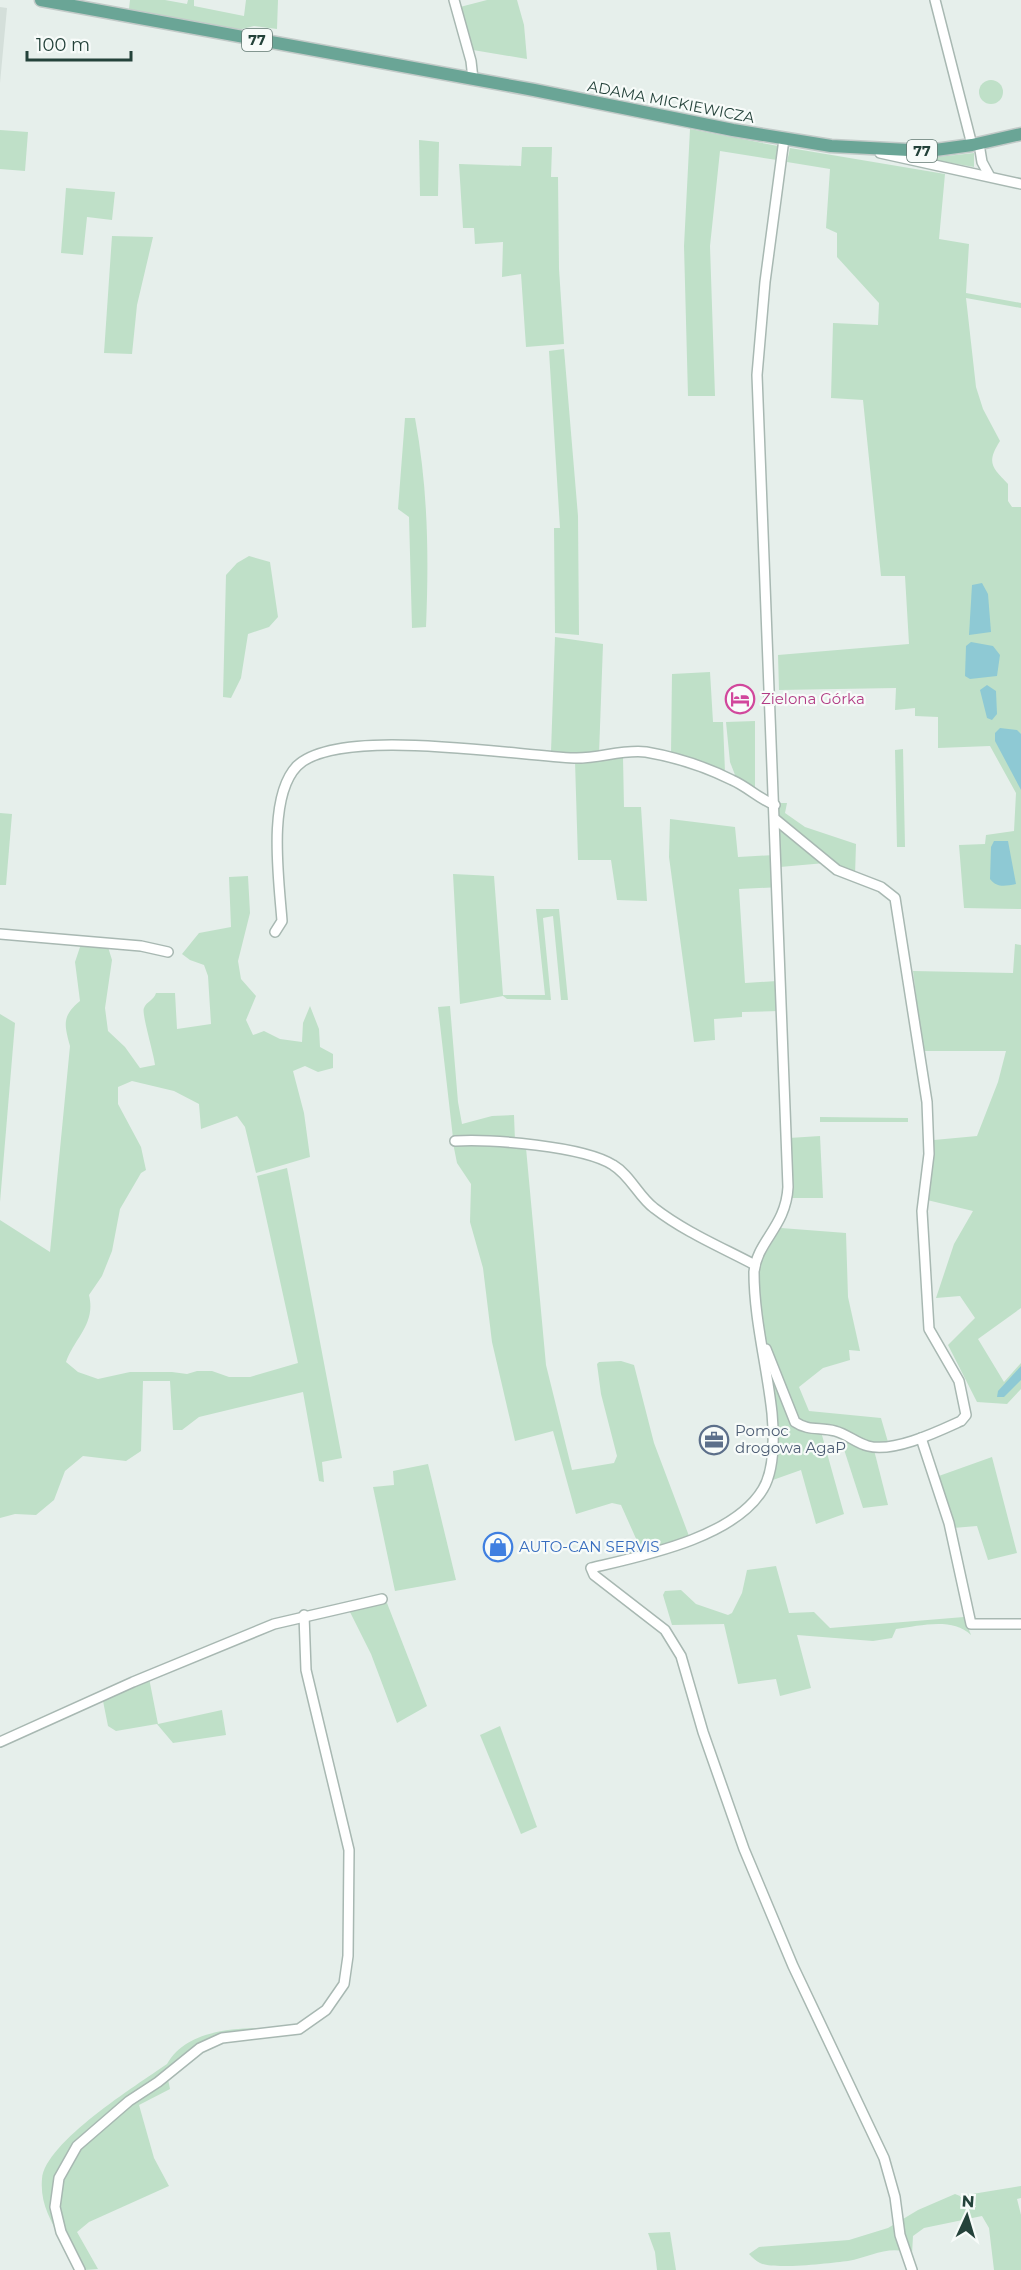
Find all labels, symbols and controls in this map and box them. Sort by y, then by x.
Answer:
scale bar [27,24,130,62]
road number: 77 [242,29,272,51]
text: 100 m [36,34,90,56]
street label: ADAMA MICKIEWICZA [586,76,756,127]
road number: 77 [907,140,937,162]
hotel icon: Zielona Górka [724,683,756,715]
place label: Zielona Górka [761,689,865,708]
place label: Pomoc drogowa AgaP [735,1421,846,1457]
office icon: Pomoc drogowa AgaP [698,1424,730,1456]
shop icon: AUTO-CAN SERVIS [482,1531,514,1563]
place label: AUTO-CAN SERVIS [519,1537,660,1556]
north arrow [937,2186,997,2246]
text: N [961,2192,975,2211]

